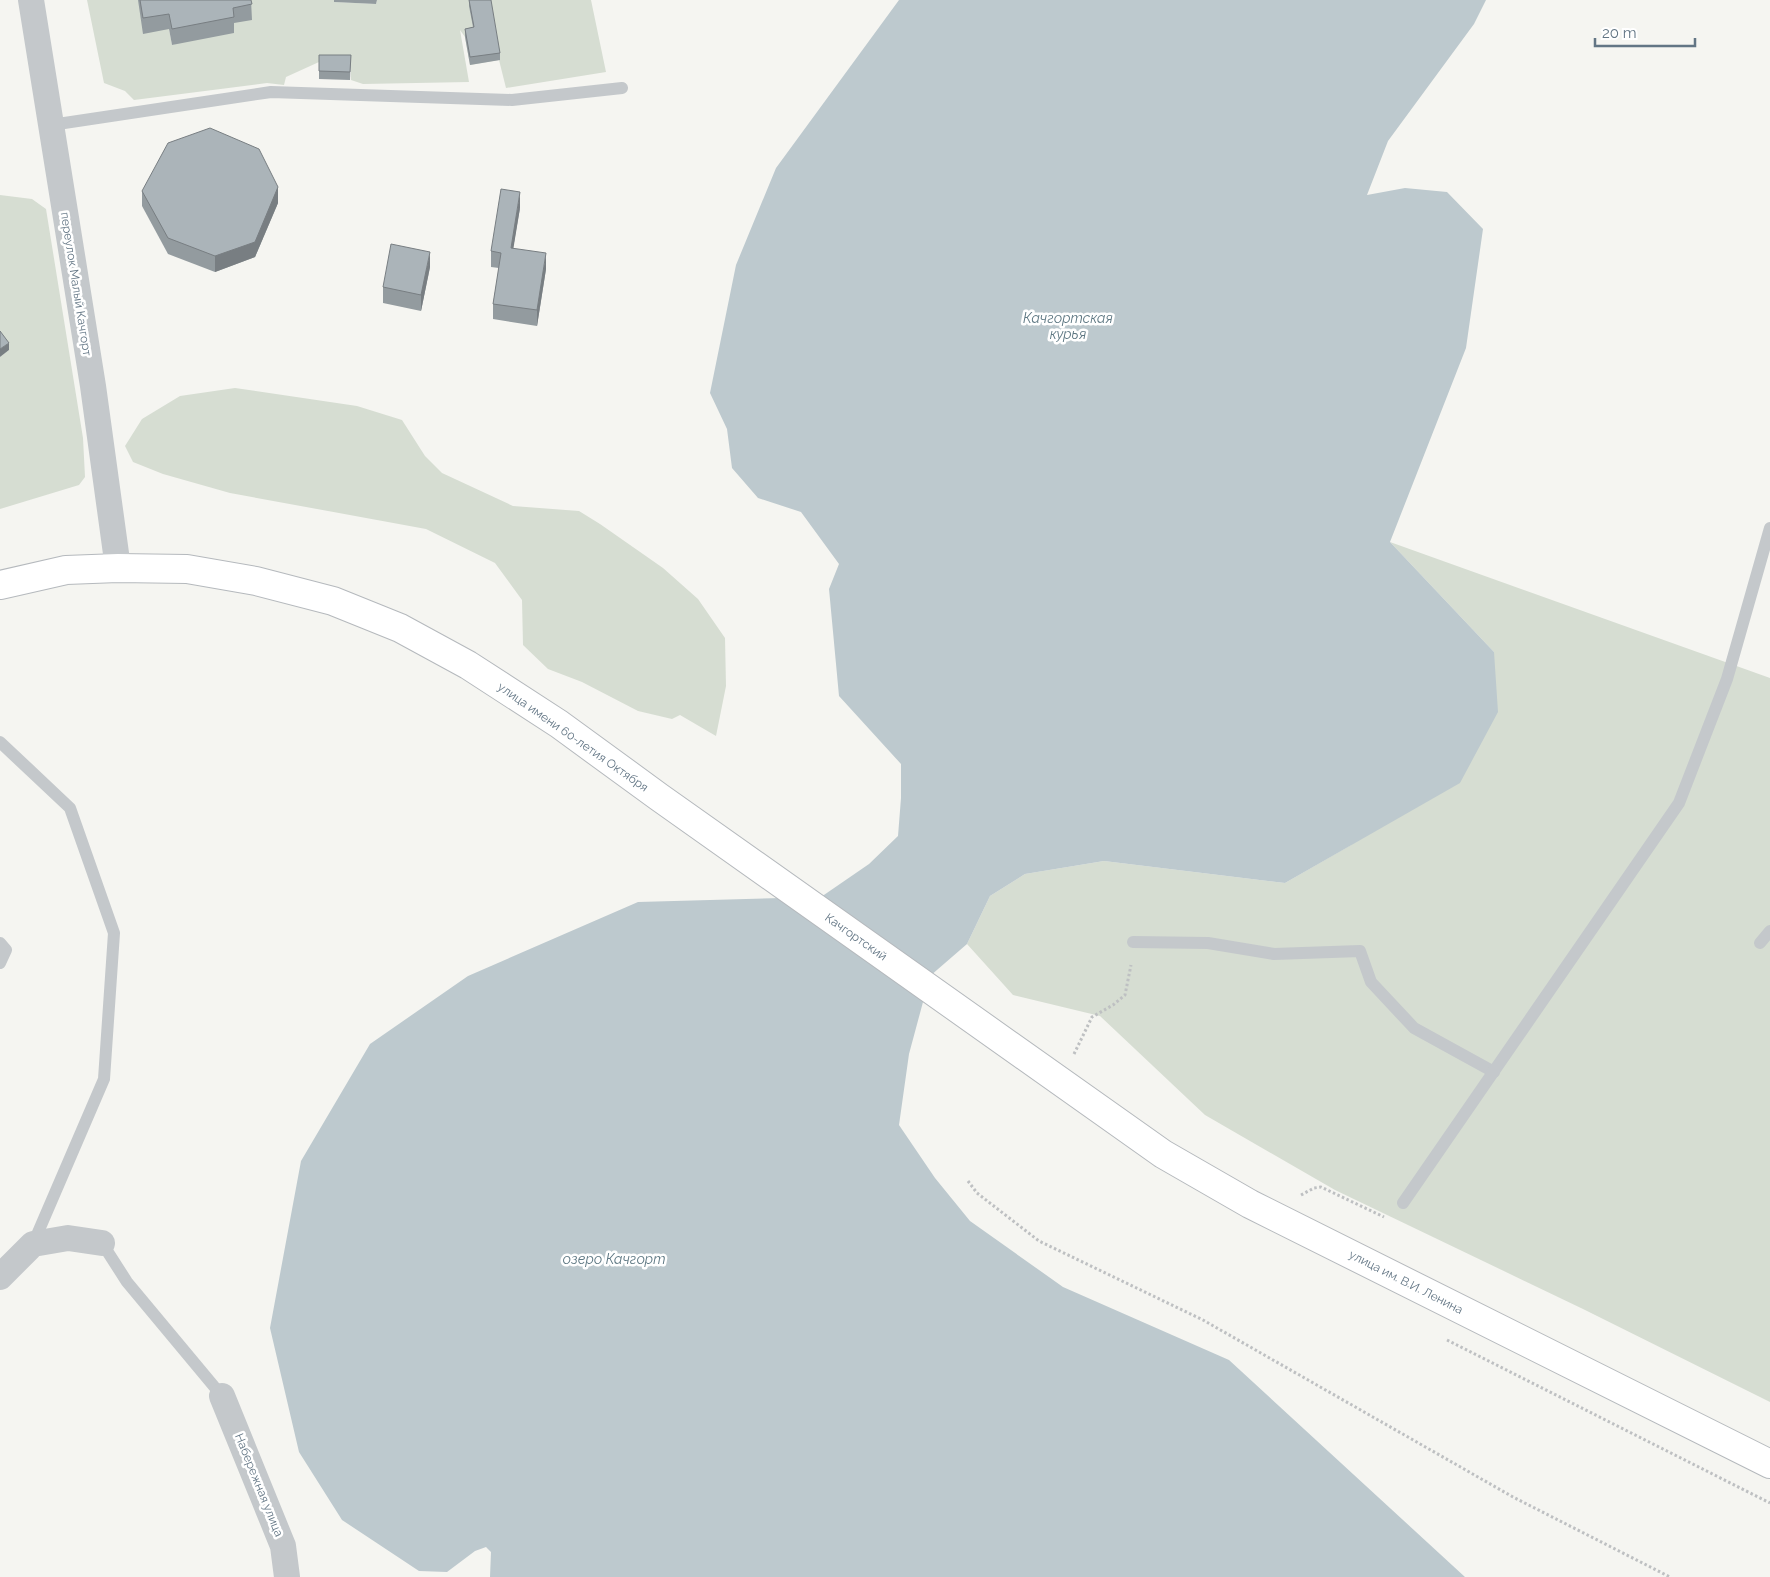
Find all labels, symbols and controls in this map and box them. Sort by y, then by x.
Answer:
scale bar [1595,15,1695,47]
text: 20 m [1602,24,1637,42]
street label: переулок Малый Качгорт [58,211,94,357]
water label: Качгортская курья [1023,310,1113,342]
street label: улица имени 60-летия Октября [495,680,651,794]
street label: Качгортский [822,910,890,964]
street label: улица им. В.И. Ленина [1347,1247,1465,1317]
water label: озеро Качгорт [563,1251,665,1267]
street label: Набережная улица [232,1431,286,1539]

